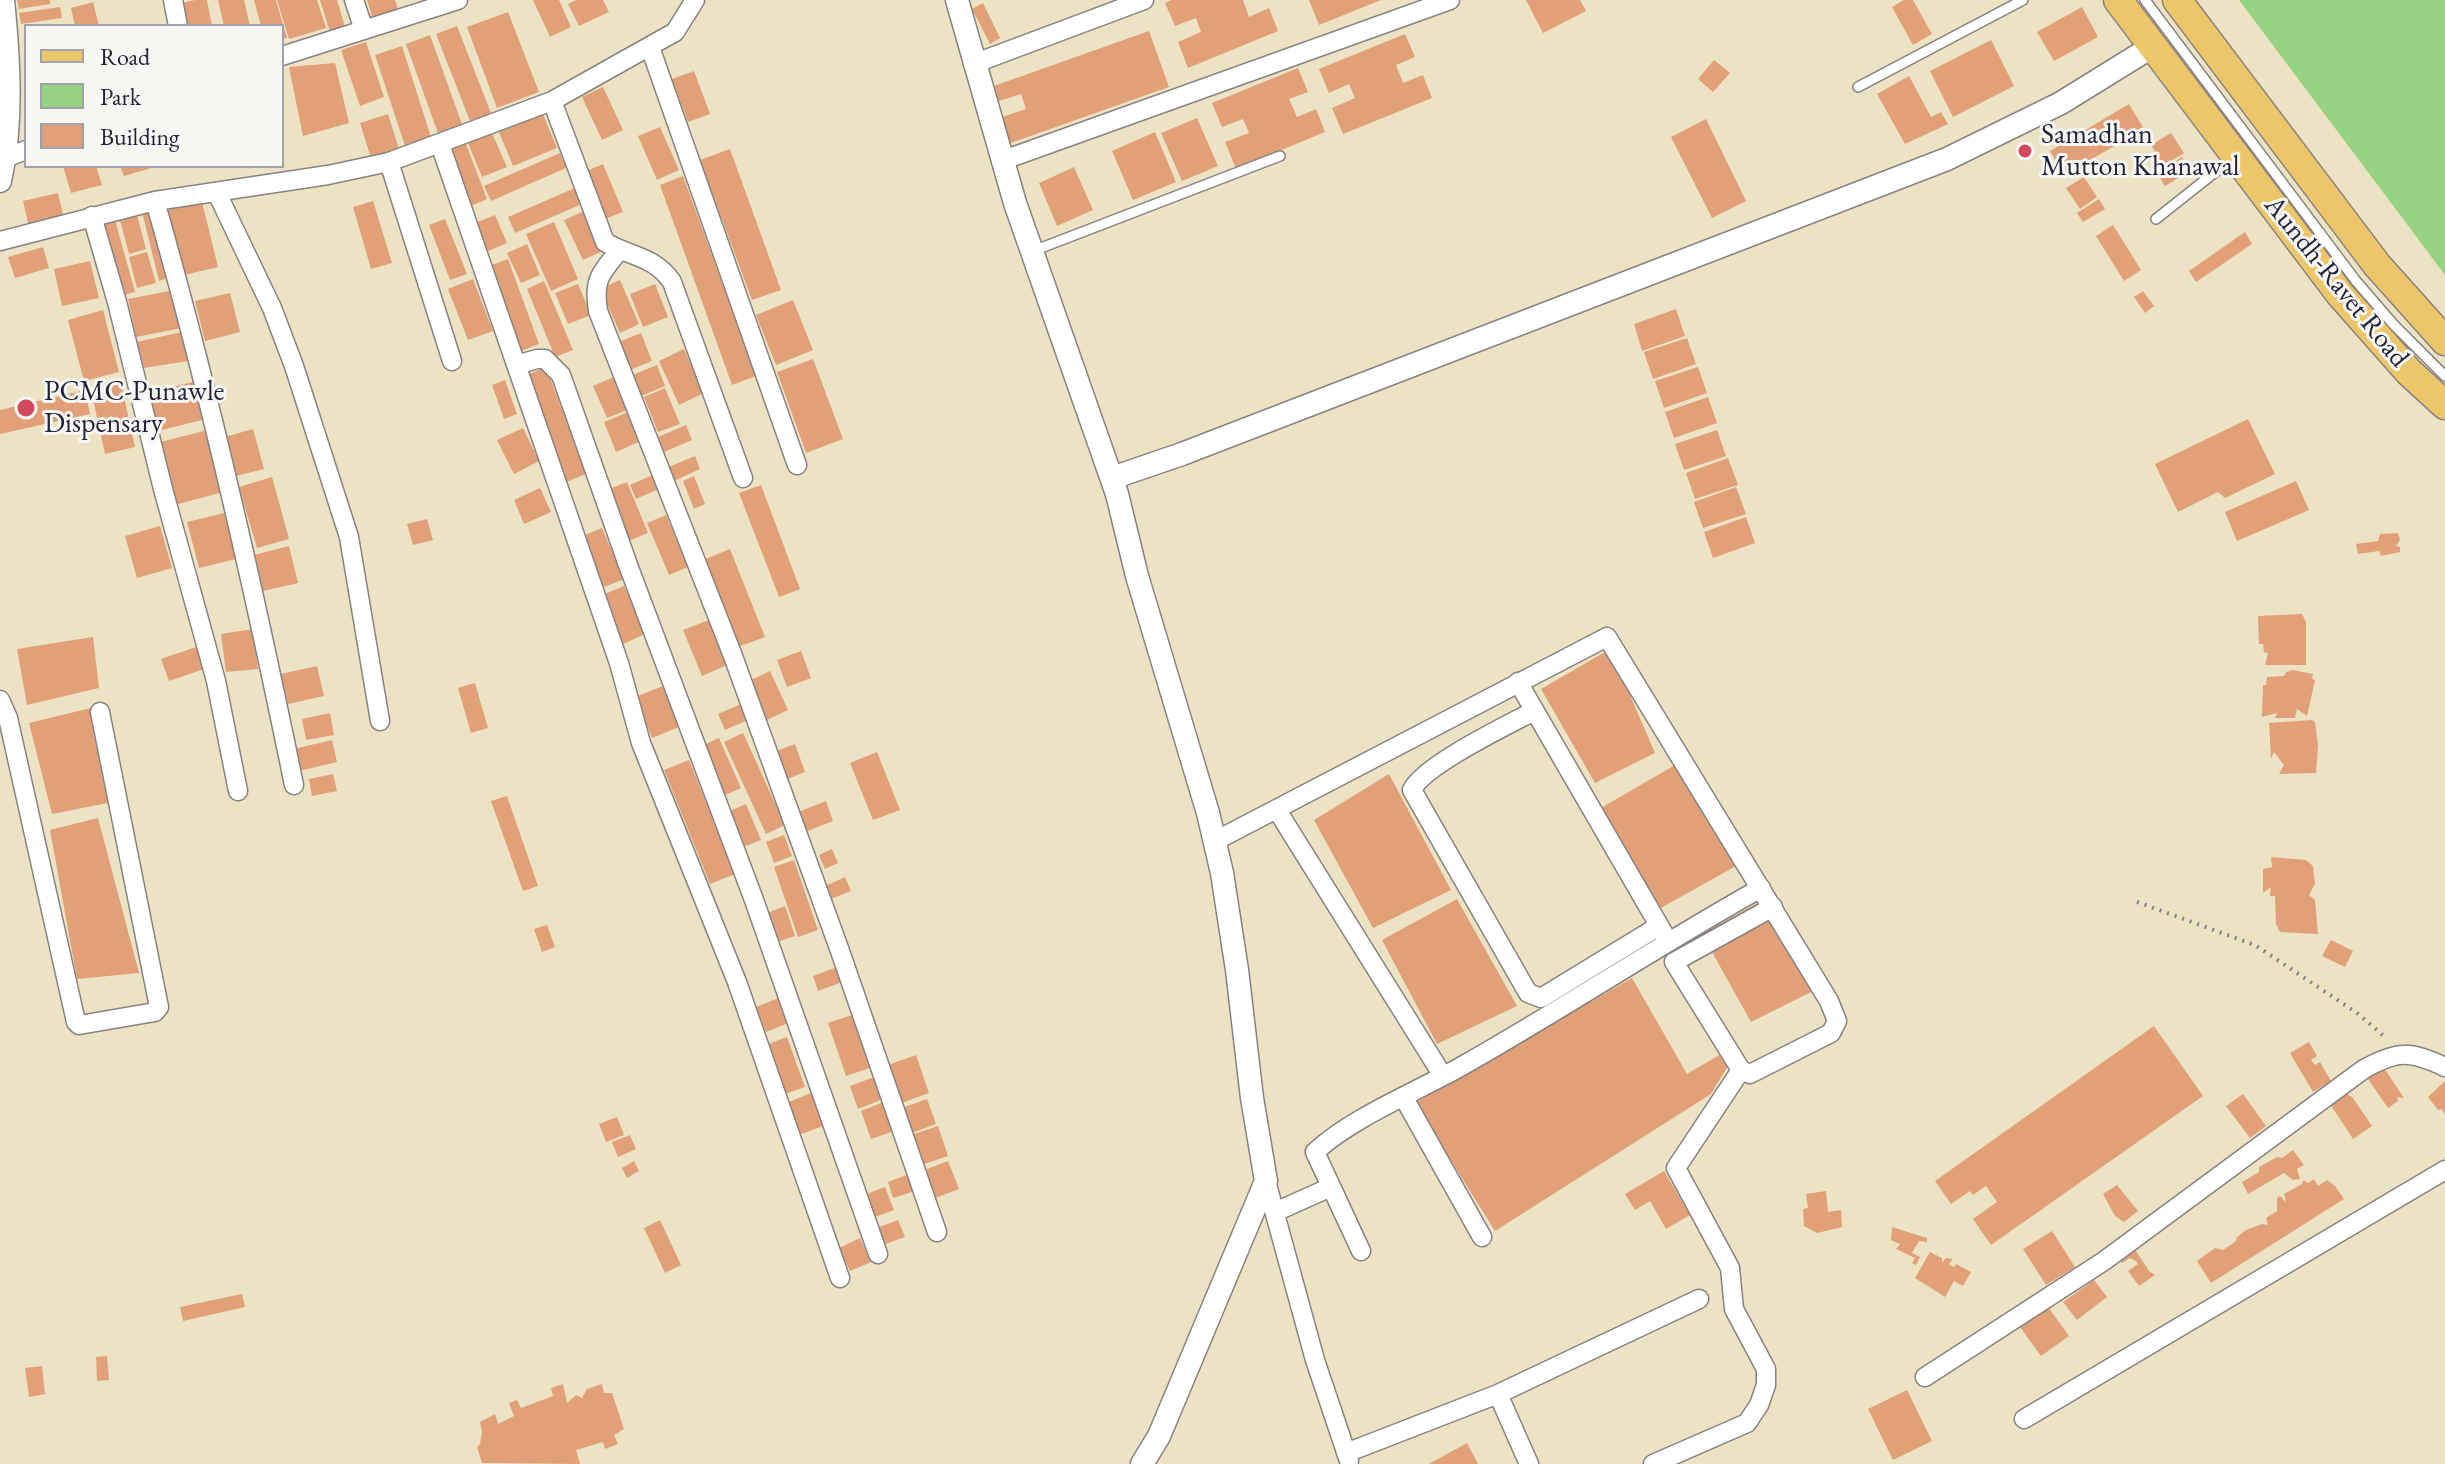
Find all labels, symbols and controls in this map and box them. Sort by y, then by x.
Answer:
legend [24,24,284,168]
text: Road [100,41,150,72]
text: Park [100,81,141,112]
place label: Samadhan Mutton Khanawal [2041,118,2240,184]
text: Building [100,121,180,152]
marker: Samadhan Mutton Khanawal [2016,142,2034,160]
street label: Aundh-Ravet Road [2256,189,2416,375]
place label: PCMC-Punawle Dispensary [44,375,225,441]
marker: PCMC-Punawle Dispensary [15,397,37,419]

